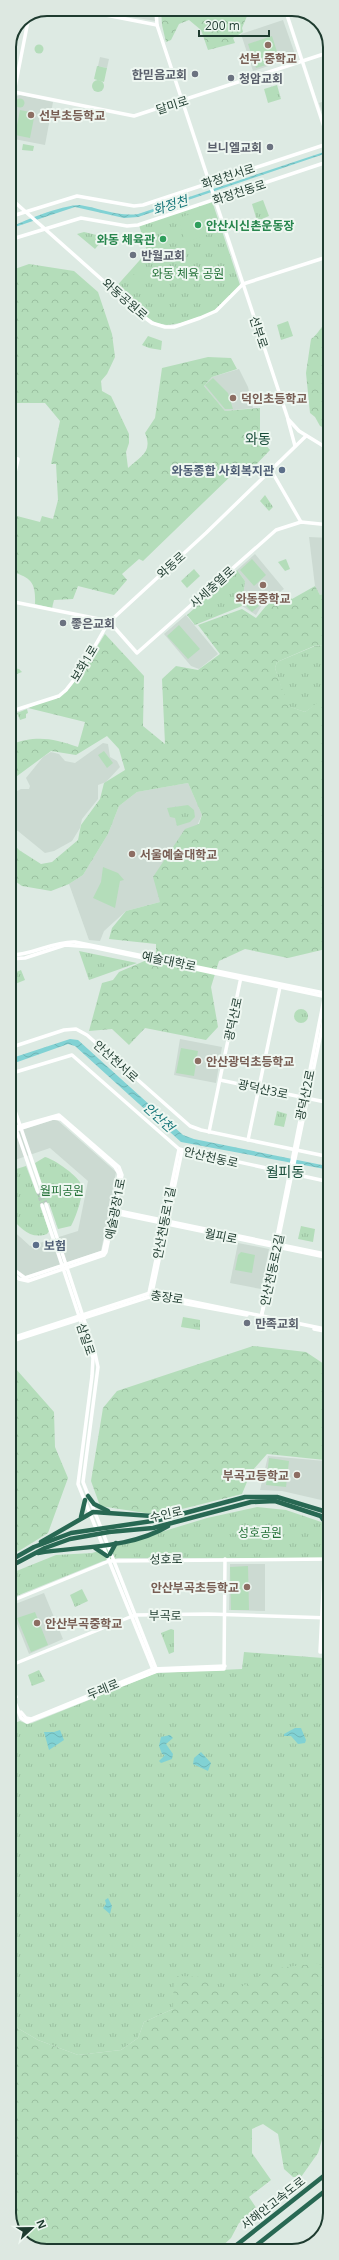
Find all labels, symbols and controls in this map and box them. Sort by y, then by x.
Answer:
scale bar [199,12,269,38]
text: 200 m [205,17,240,34]
marker: 선부 중학교 [263,40,273,50]
place label: 선부 중학교 [239,50,297,67]
place label: 한믿음교회 [132,66,187,83]
marker: 한믿음교회 [190,69,200,79]
place label: 청암교회 [239,70,283,87]
marker: 청암교회 [226,73,236,83]
street label: 달미로 [154,92,190,118]
place label: 선부초등학교 [39,107,105,124]
marker: 선부초등학교 [26,110,36,120]
place label: 브니엘교회 [207,139,262,156]
marker: 브니엘교회 [265,142,275,152]
street label: 화정천서로 [199,159,257,193]
street label: 화정천동로 [210,175,268,209]
water label: 화정천 [150,191,191,219]
place label: 안산시신촌운동장 [206,217,294,234]
marker: 안산시신촌운동장 [193,220,203,230]
place label: 와동 체육관 [97,231,155,248]
marker: 와동 체육관 [158,234,168,244]
place label: 반월교회 [141,247,185,264]
marker: 반월교회 [128,250,138,260]
park label: 와동 체육 공원 [152,265,224,282]
street label: 와동공원로 [99,274,151,324]
street label: 선부로 [246,314,272,350]
place label: 덕인초등학교 [241,390,307,407]
marker: 덕인초등학교 [228,393,238,403]
district label: 와동 [245,429,271,448]
place label: 와동종합 사회복지관 [172,462,274,479]
marker: 와동종합 사회복지관 [277,465,287,475]
street label: 와동로 [153,548,189,582]
street label: 사세충열로 [186,562,238,612]
marker: 와동중학교 [258,580,268,590]
place label: 와동중학교 [235,590,291,607]
place label: 좋은교회 [71,615,115,632]
marker: 좋은교회 [58,618,68,628]
street label: 보화1로 [66,641,102,685]
place label: 서울예술대학교 [140,846,217,863]
marker: 서울예술대학교 [127,849,137,859]
street label: 예술대학로 [140,947,198,975]
street label: 광덕산로 [220,996,246,1042]
street label: 안산천서로 [90,1036,142,1086]
place label: 안산광덕초등학교 [206,1053,294,1070]
marker: 안산광덕초등학교 [193,1056,203,1066]
street label: 광덕산2로 [291,1068,319,1122]
street label: 광덕산3로 [236,1075,290,1103]
water label: 안산천 [140,1098,179,1136]
street label: 안산천동로 [182,1143,240,1171]
district label: 월피동 [266,1162,304,1181]
street label: 예술광장1로 [101,1177,129,1241]
park label: 월피공원 [40,1182,84,1199]
street label: 안산천동로1길 [149,1185,179,1261]
street label: 월피로 [203,1224,239,1248]
street label: 안산천동로2길 [256,1232,288,1308]
place label: 보험 [44,1237,66,1254]
marker: 보험 [31,1240,41,1250]
street label: 충장로 [149,1286,185,1308]
place label: 만족교회 [255,1315,299,1332]
marker: 만족교회 [242,1318,252,1328]
street label: 삼일로 [73,1321,99,1357]
place label: 부곡고등학교 [223,1467,289,1484]
marker: 부곡고등학교 [292,1470,302,1480]
street label: 수인로 [148,1502,184,1526]
park label: 성호공원 [238,1524,282,1541]
street label: 성호로 [149,1550,183,1568]
place label: 안산부곡초등학교 [151,1579,239,1596]
marker: 안산부곡초등학교 [242,1582,252,1592]
street label: 부곡로 [148,1607,182,1624]
place label: 안산부곡중학교 [45,1615,122,1632]
marker: 안산부곡중학교 [32,1618,42,1628]
street label: 두레로 [84,1675,122,1703]
street label: 서해안고속도로 [237,2173,309,2233]
north arrow [12,2208,52,2248]
text: N [33,2217,50,2231]

